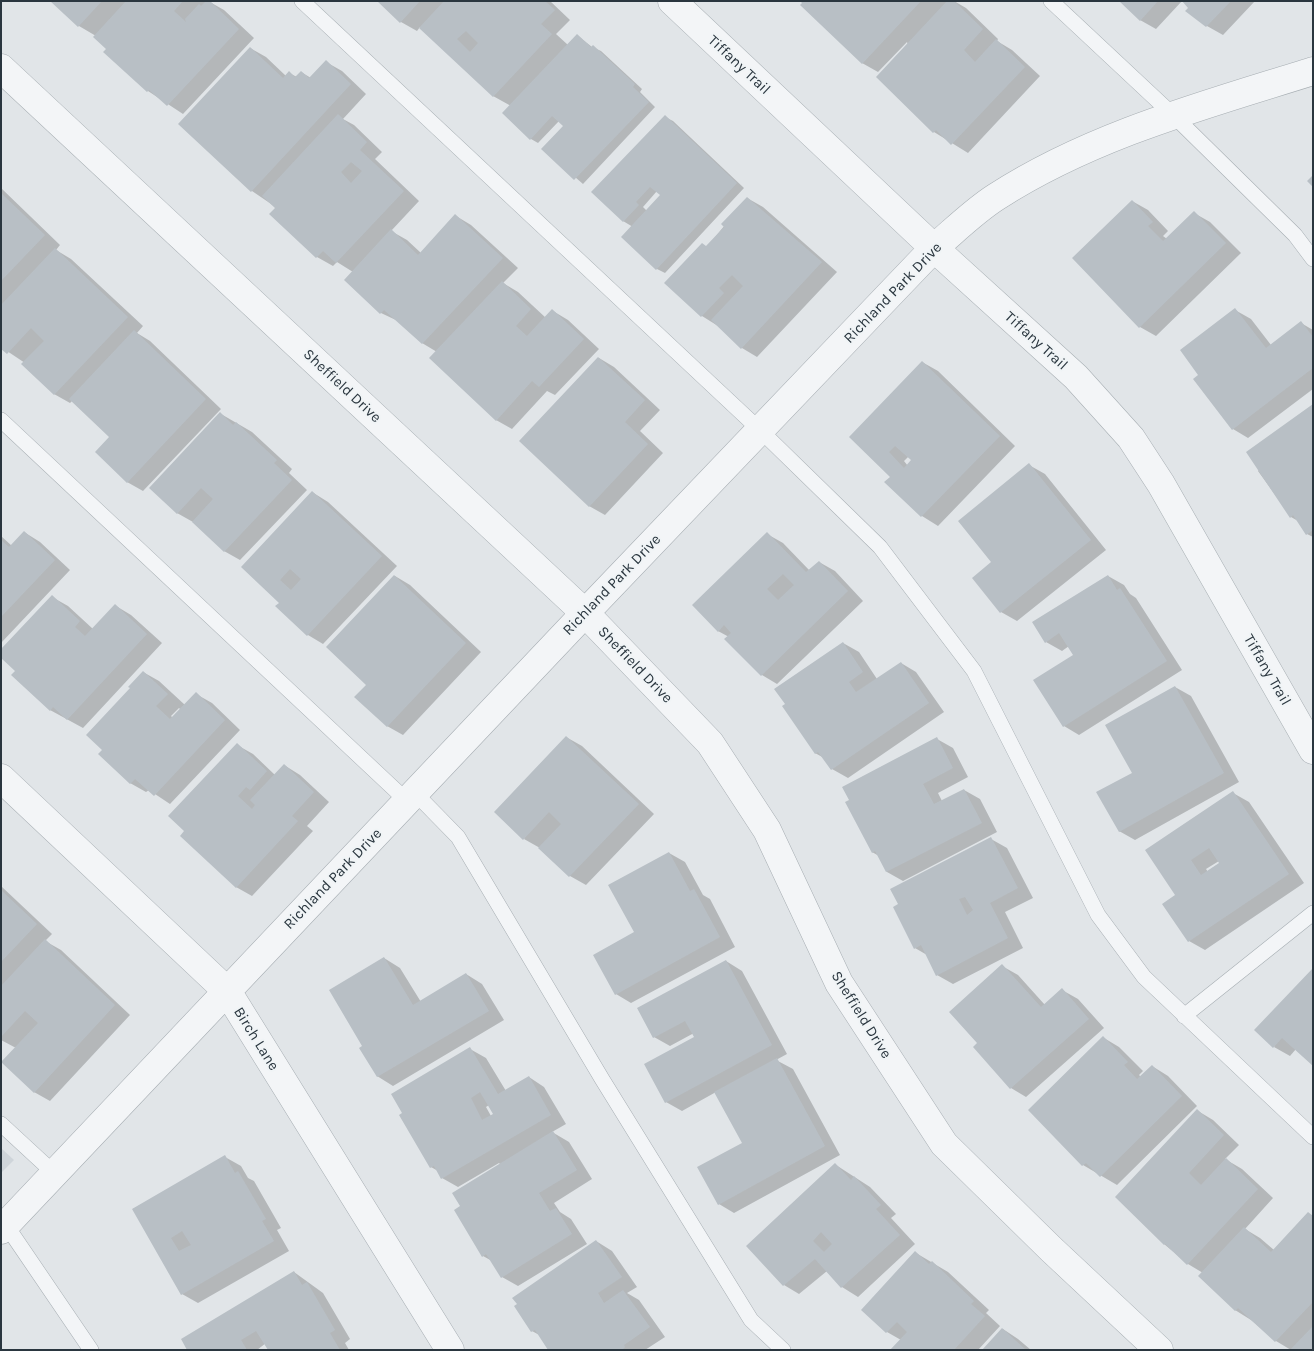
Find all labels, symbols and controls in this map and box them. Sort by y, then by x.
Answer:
street label: Tiffany Trail [704,32,774,98]
street label: Richland Park Drive [840,239,946,347]
street label: Tiffany Trail [1001,308,1071,374]
street label: Sheffield Drive [299,345,385,427]
street label: Richland Park Drive [559,531,665,639]
street label: Sheffield Drive [594,623,676,707]
street label: Tiffany Trail [1239,631,1295,709]
street label: Richland Park Drive [280,825,386,933]
street label: Sheffield Drive [827,968,895,1062]
street label: Birch Lane [229,1004,283,1074]

